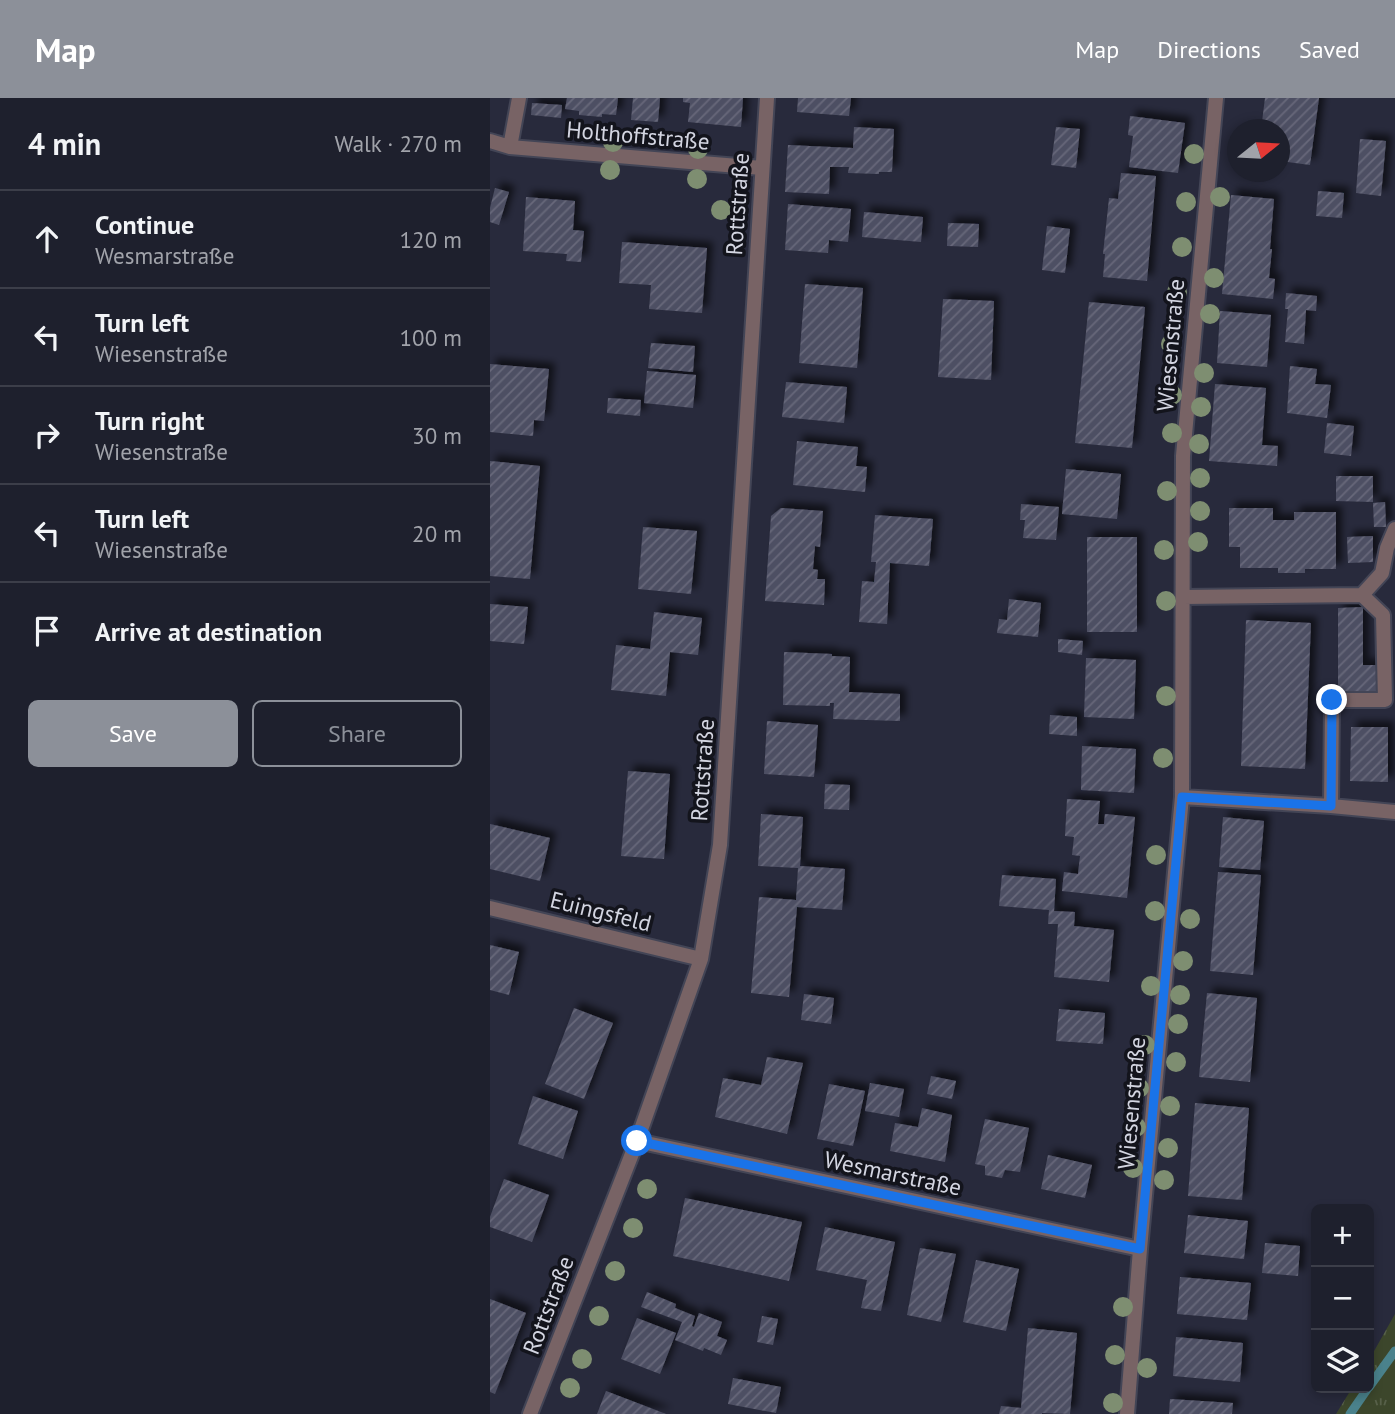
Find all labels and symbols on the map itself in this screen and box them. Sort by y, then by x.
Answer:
street label: Holthoffstraße [565,114,711,156]
north arrow [1227,119,1290,182]
street label: Rottstraße [719,152,755,256]
street label: Wiesenstraße [1150,278,1190,412]
route end [1316,684,1347,715]
street label: Rottstraße [684,718,720,822]
street label: Euingsfeld [547,884,655,938]
street label: Wiesenstraße [1111,1036,1151,1170]
route start [621,1125,652,1156]
street label: Wesmarstraße [822,1144,964,1202]
street label: Rottstraße [516,1252,580,1358]

